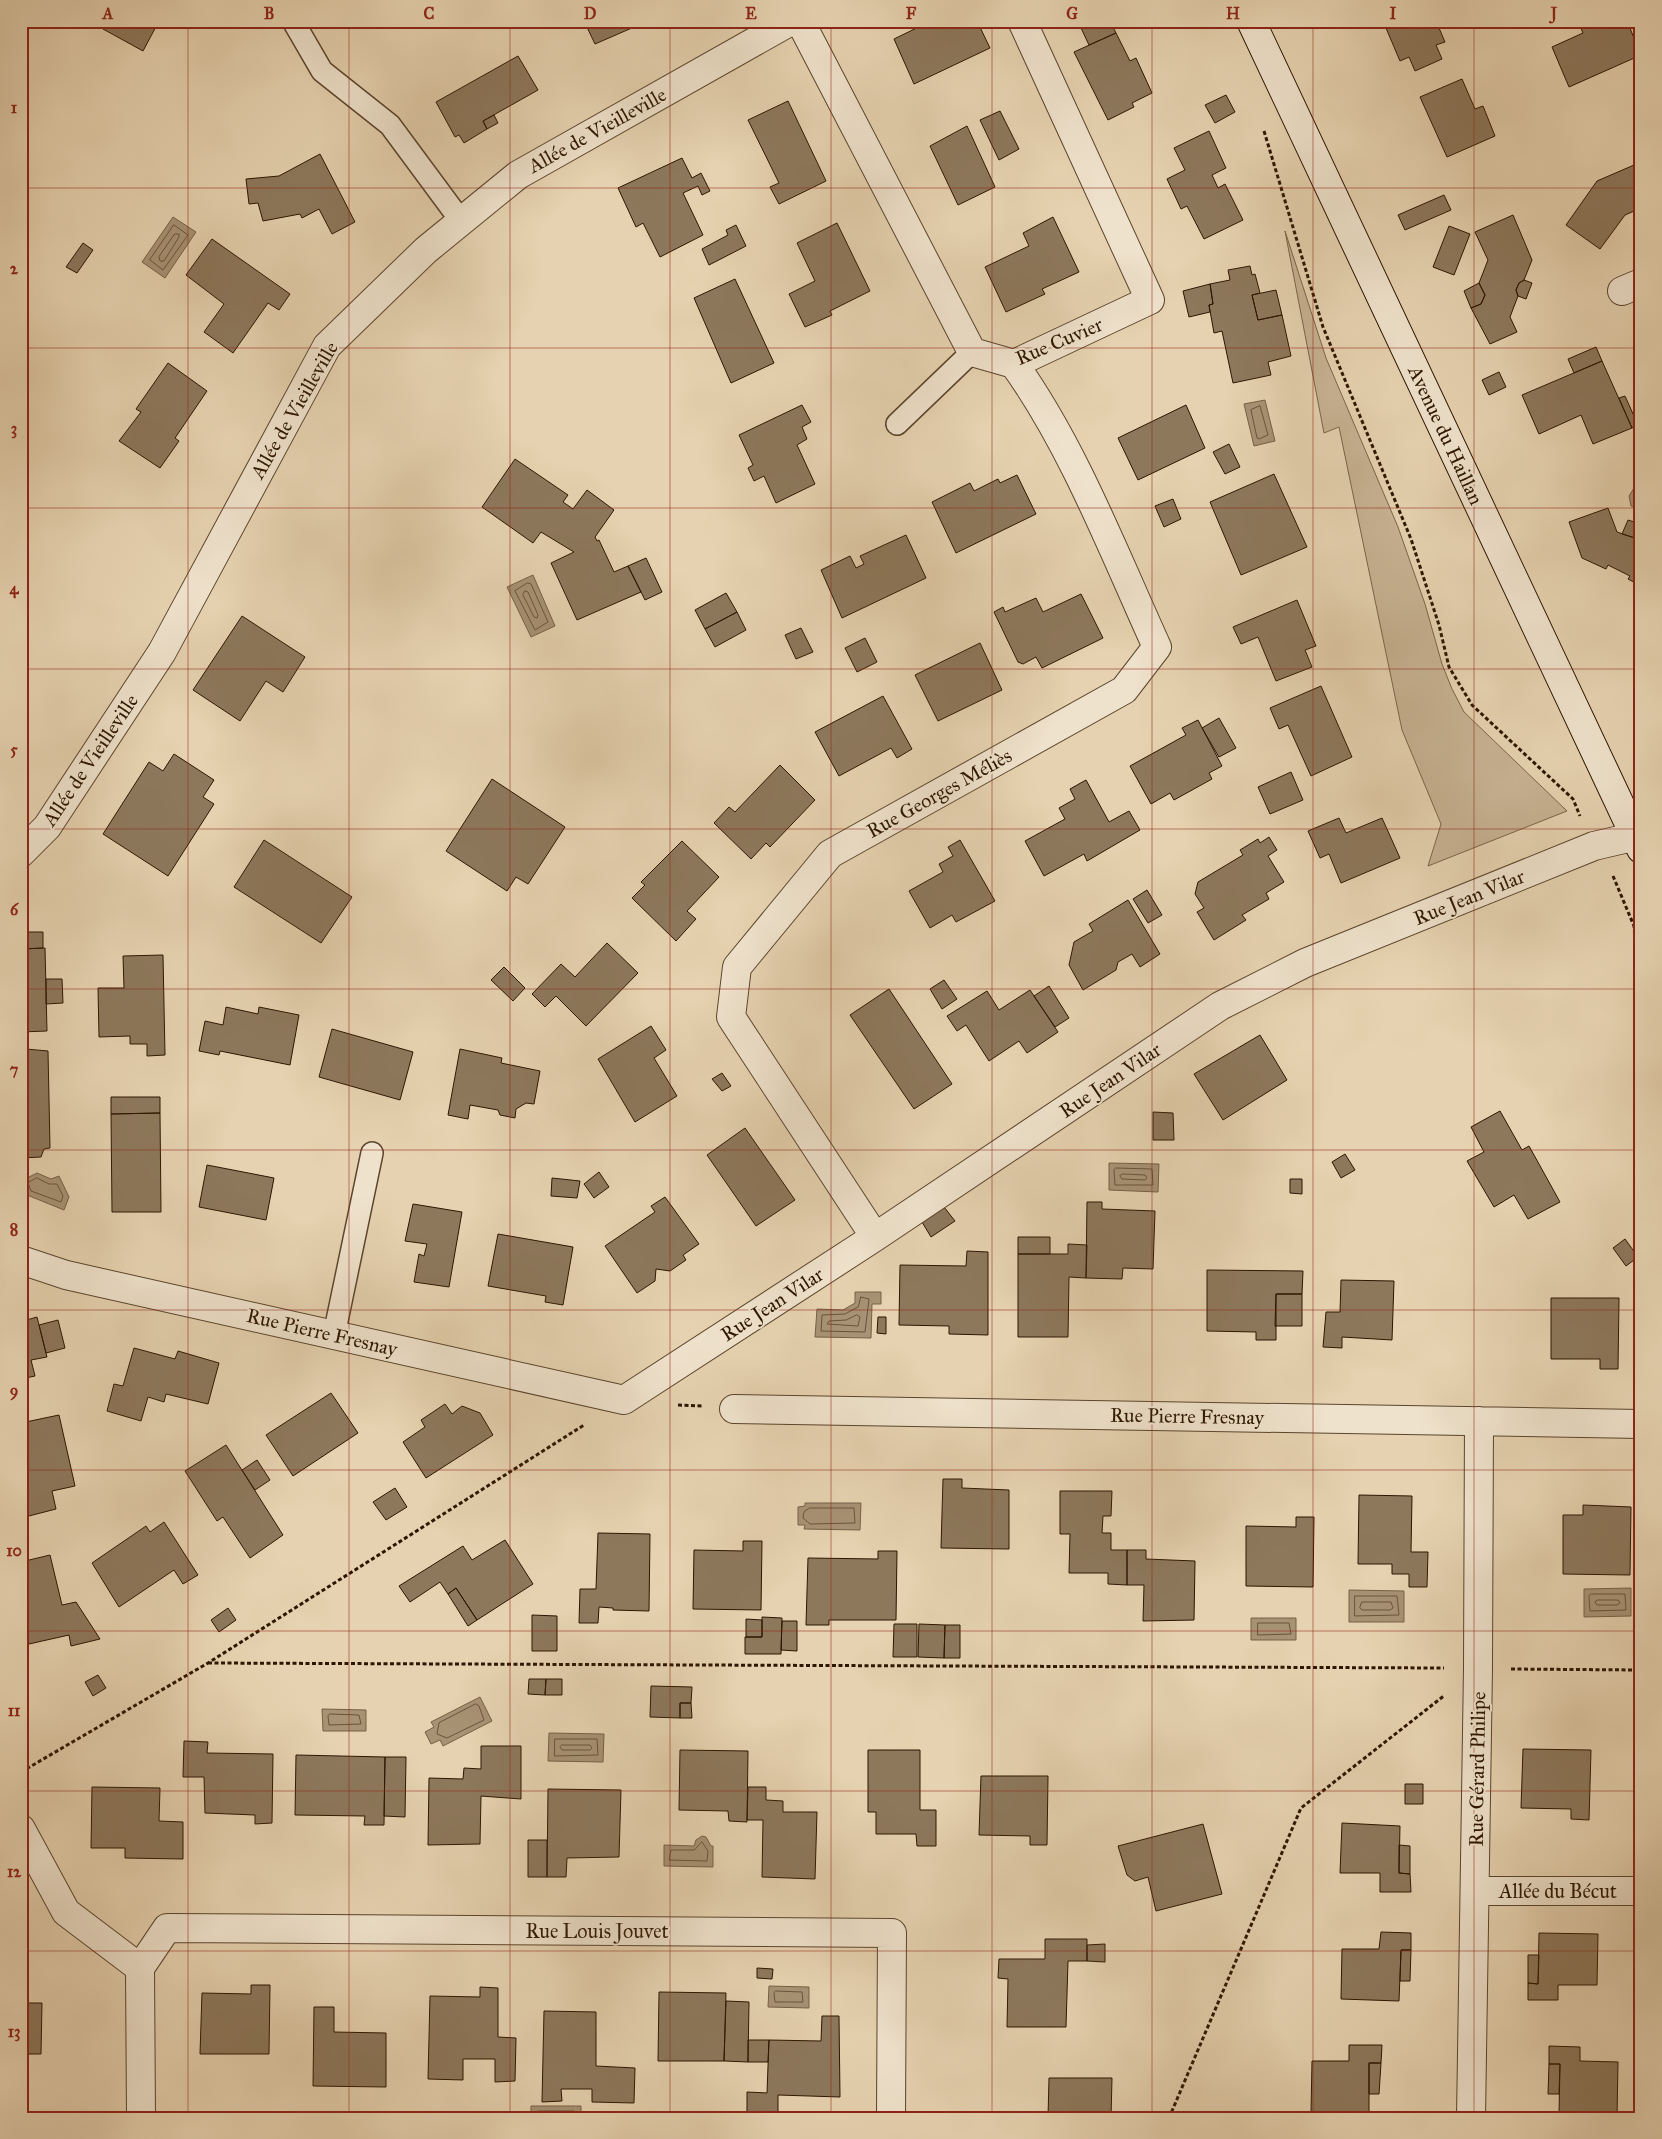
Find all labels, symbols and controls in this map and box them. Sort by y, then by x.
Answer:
text: A [102,4,114,23]
text: B [264,4,274,23]
text: C [424,4,435,23]
text: D [584,4,597,23]
text: E [745,4,757,23]
text: F [906,4,917,23]
text: G [1066,4,1078,23]
text: H [1226,4,1240,23]
text: I [1390,4,1397,23]
text: J [1549,4,1558,24]
street label: Allée de Vieilleville [523,82,670,178]
text: 1 [11,98,18,117]
text: 2 [10,259,19,278]
street label: Rue Cuvier [1012,312,1107,370]
street label: Allée de Vieilleville [245,337,343,484]
street label: Avenue du Haillan [1403,361,1489,509]
text: 3 [11,419,17,439]
text: 4 [10,579,20,599]
street label: Allée de Vieilleville [36,689,143,831]
text: 5 [10,740,18,759]
street label: Rue Georges Méliès [862,743,1016,844]
street label: Rue Jean Vilar [1410,864,1529,931]
text: 6 [10,900,19,919]
street label: Rue Jean Vilar [1055,1037,1166,1124]
text: 7 [10,1060,19,1079]
text: 8 [10,1220,18,1239]
street label: Rue Jean Vilar [716,1262,829,1347]
street label: Rue Pierre Fresnay [244,1303,400,1361]
text: 9 [10,1381,18,1401]
street label: Rue Pierre Fresnay [1110,1403,1265,1429]
text: 10 [6,1541,22,1560]
street label: Rue Gérard Philipe [1464,1691,1490,1847]
text: 11 [8,1701,21,1720]
text: 12 [7,1862,22,1881]
street label: Allée du Bécut [1498,1879,1617,1903]
street label: Rue Louis Jouvet [525,1919,669,1944]
text: 13 [8,2022,20,2042]

